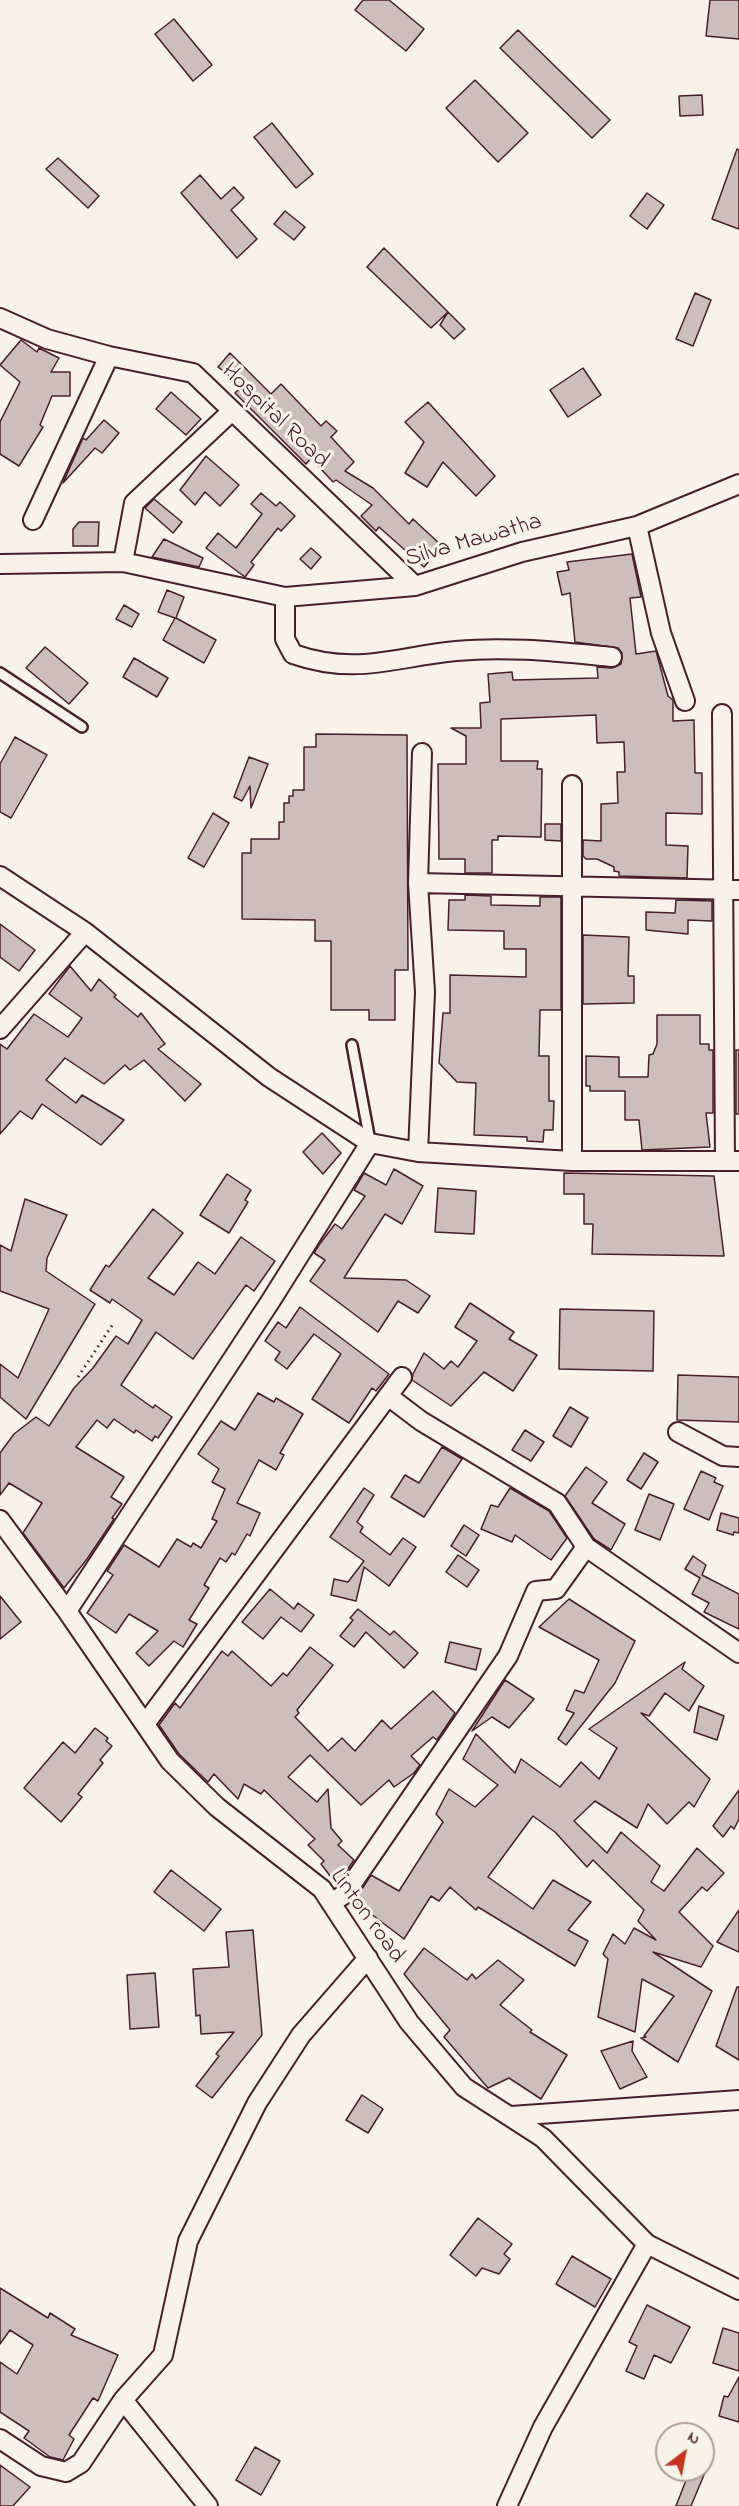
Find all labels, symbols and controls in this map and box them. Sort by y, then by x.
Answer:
street label: Hospital Road [214,358,334,476]
street label: Silva Mawatha [402,509,546,575]
street label: Linton road [322,1864,410,1970]
north arrow [655,2422,715,2482]
text: N [683,2425,704,2451]

